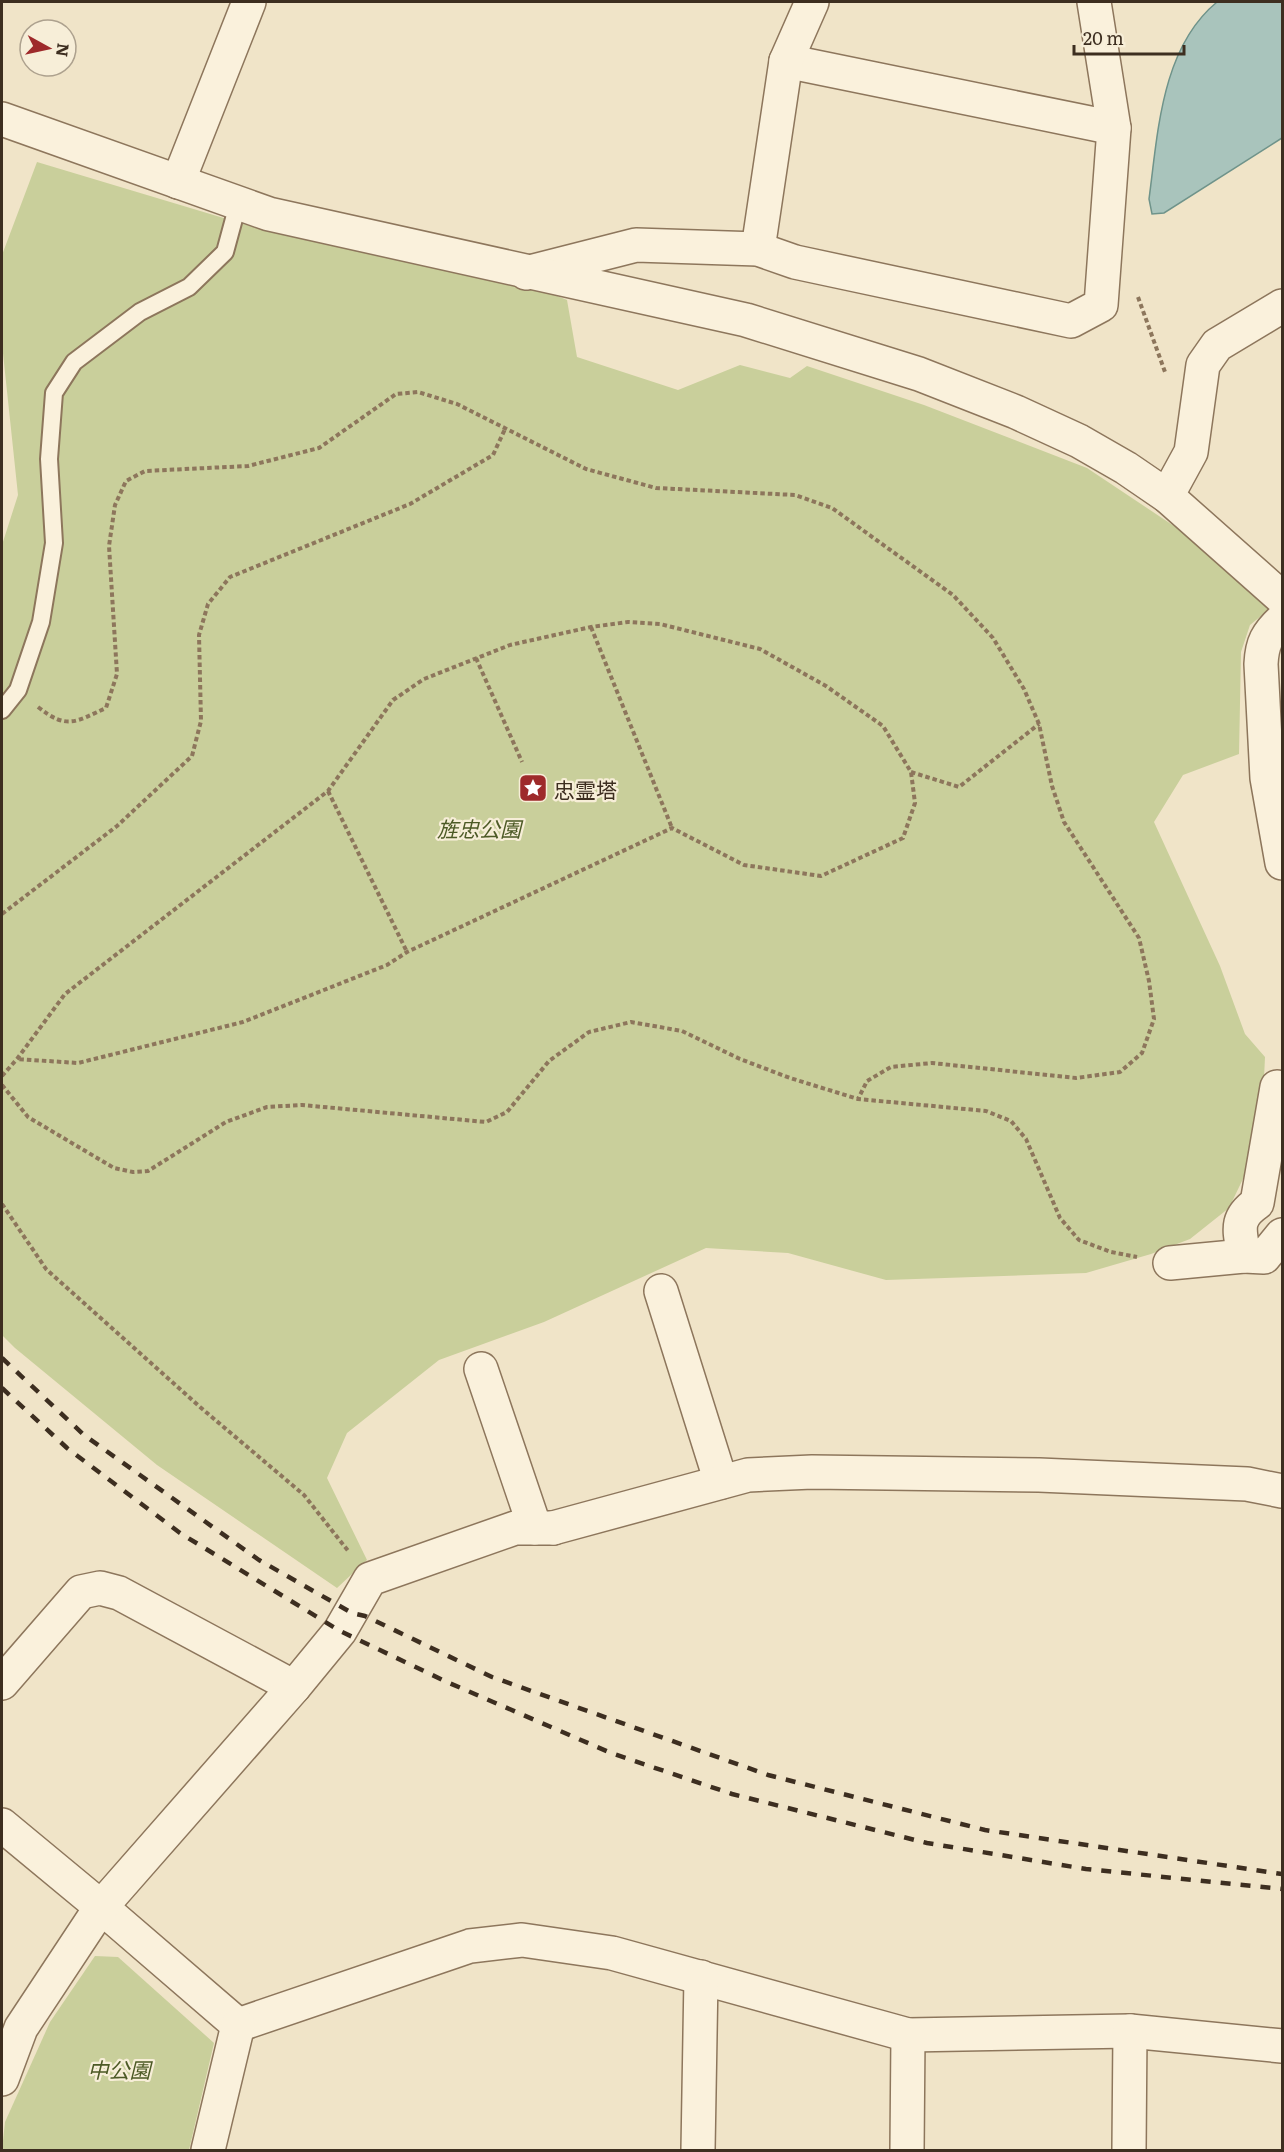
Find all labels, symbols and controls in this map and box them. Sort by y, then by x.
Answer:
north arrow [18,18,78,78]
scale bar [1074,18,1184,56]
text: 20 m [1083,24,1124,51]
text: N [51,42,77,59]
place icon: 忠霊塔 [517,772,549,804]
place label: 忠霊塔 [554,773,617,804]
park label: 旌忠公園 [437,812,524,843]
park label: 中公園 [88,2053,153,2084]

